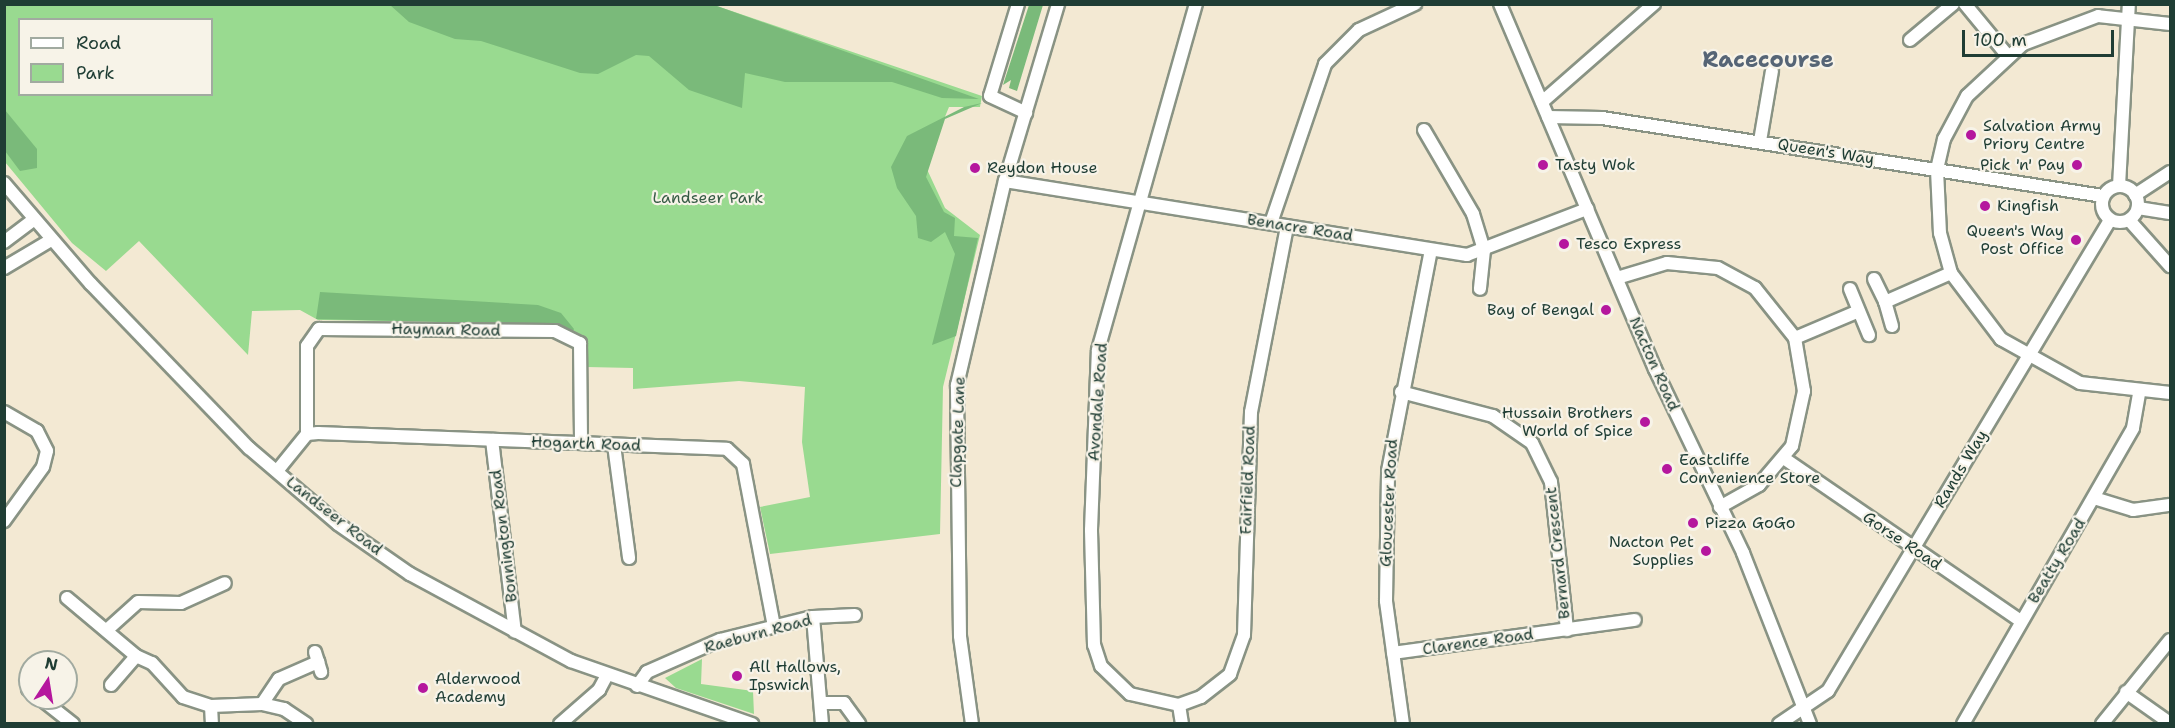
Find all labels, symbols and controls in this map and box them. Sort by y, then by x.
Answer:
legend [18,18,213,96]
scale bar [1965,18,2116,56]
text: 100 m [1973,28,2027,52]
text: Road [76,31,121,55]
district label: Racecourse [1702,47,1834,73]
text: Park [76,61,115,85]
place label: Salvation Army Priory Centre [1983,116,2101,154]
marker: Salvation Army Priory Centre [1964,128,1978,142]
street label: Queen's Way [1776,135,1876,169]
place label: Tasty Wok [1555,155,1635,175]
place label: Pick 'n' Pay [1980,155,2065,175]
place label: Reydon House [987,158,1098,178]
marker: Tasty Wok [1536,158,1550,172]
marker: Pick 'n' Pay [2070,158,2084,172]
marker: Reydon House [968,161,982,175]
park label: Landseer Park [652,188,764,208]
place label: Kingfish [1997,196,2059,216]
marker: Kingfish [1978,199,1992,213]
street label: Benacre Road [1246,210,1354,246]
place label: Queen's Way Post Office [1966,221,2064,259]
marker: Queen's Way Post Office [2069,233,2083,247]
place label: Tesco Express [1576,234,1681,254]
marker: Tesco Express [1557,237,1571,251]
place label: Bay of Bengal [1487,300,1594,320]
marker: Bay of Bengal [1599,303,1613,317]
street label: Nacton Road [1625,314,1683,414]
street label: Hayman Road [391,319,501,341]
street label: Avondale Road [1084,342,1112,462]
street label: Clapgate Lane [946,376,970,488]
place label: Hussain Brothers World of Spice [1502,403,1633,441]
marker: Hussain Brothers World of Spice [1638,415,1652,429]
street label: Fairfield Road [1237,425,1259,535]
street label: Rands Way [1930,427,1992,511]
street label: Hogarth Road [531,432,641,456]
street label: Gloucester Road [1376,439,1402,567]
place label: Eastcliffe Convenience Store [1679,450,1820,488]
marker: Eastcliffe Convenience Store [1660,462,1674,476]
street label: Bonnington Road [486,469,522,603]
street label: Landseer Road [282,472,386,560]
street label: Bernard Crescent [1542,486,1574,620]
street label: Gorse Road [1859,508,1945,574]
place label: Pizza GoGo [1705,513,1796,533]
street label: Beatty Road [2024,515,2090,607]
marker: Pizza GoGo [1686,516,1700,530]
place label: Nacton Pet Supplies [1609,532,1694,570]
marker: Nacton Pet Supplies [1699,544,1713,558]
street label: Raeburn Road [702,610,814,658]
street label: Clarence Road [1421,625,1535,659]
north arrow [18,650,78,710]
text: N [43,652,60,675]
place label: All Hallows, Ipswich [749,657,841,695]
place label: Alderwood Academy [435,669,521,707]
marker: All Hallows, Ipswich [730,669,744,683]
marker: Alderwood Academy [416,681,430,695]

